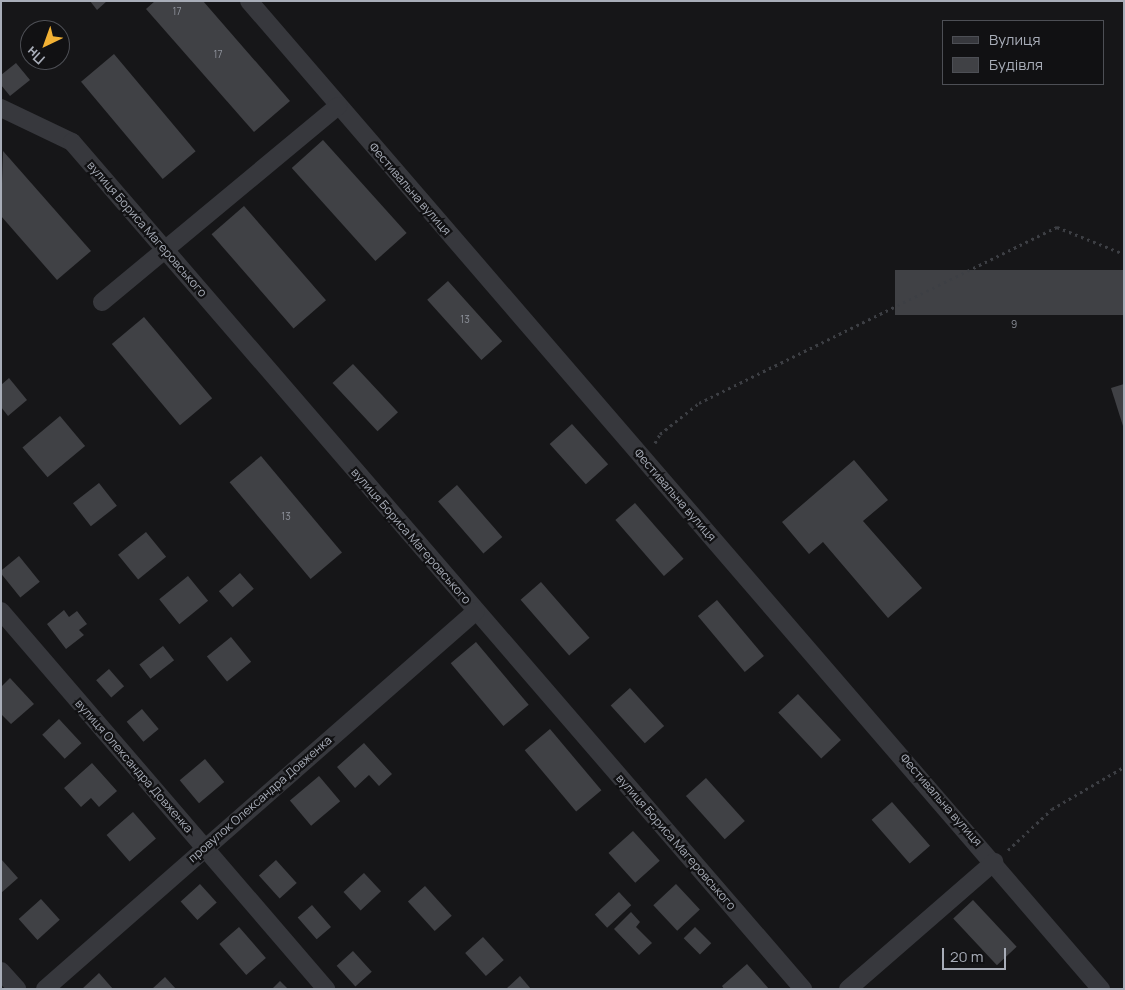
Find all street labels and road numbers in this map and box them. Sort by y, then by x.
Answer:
street label: Фестивальна вулиця [366,140,454,238]
street label: вулиця Бориса Магеровського [84,158,210,300]
street label: Фестивальна вулиця [631,446,719,544]
street label: вулиця Бориса Магеровського [348,465,474,607]
street label: вулиця Олександра Довженка [72,696,196,836]
street label: провулок Олександра Довженка [185,733,335,865]
street label: Фестивальна вулиця [897,751,985,849]
street label: вулиця Бориса Магеровського [613,771,739,913]

